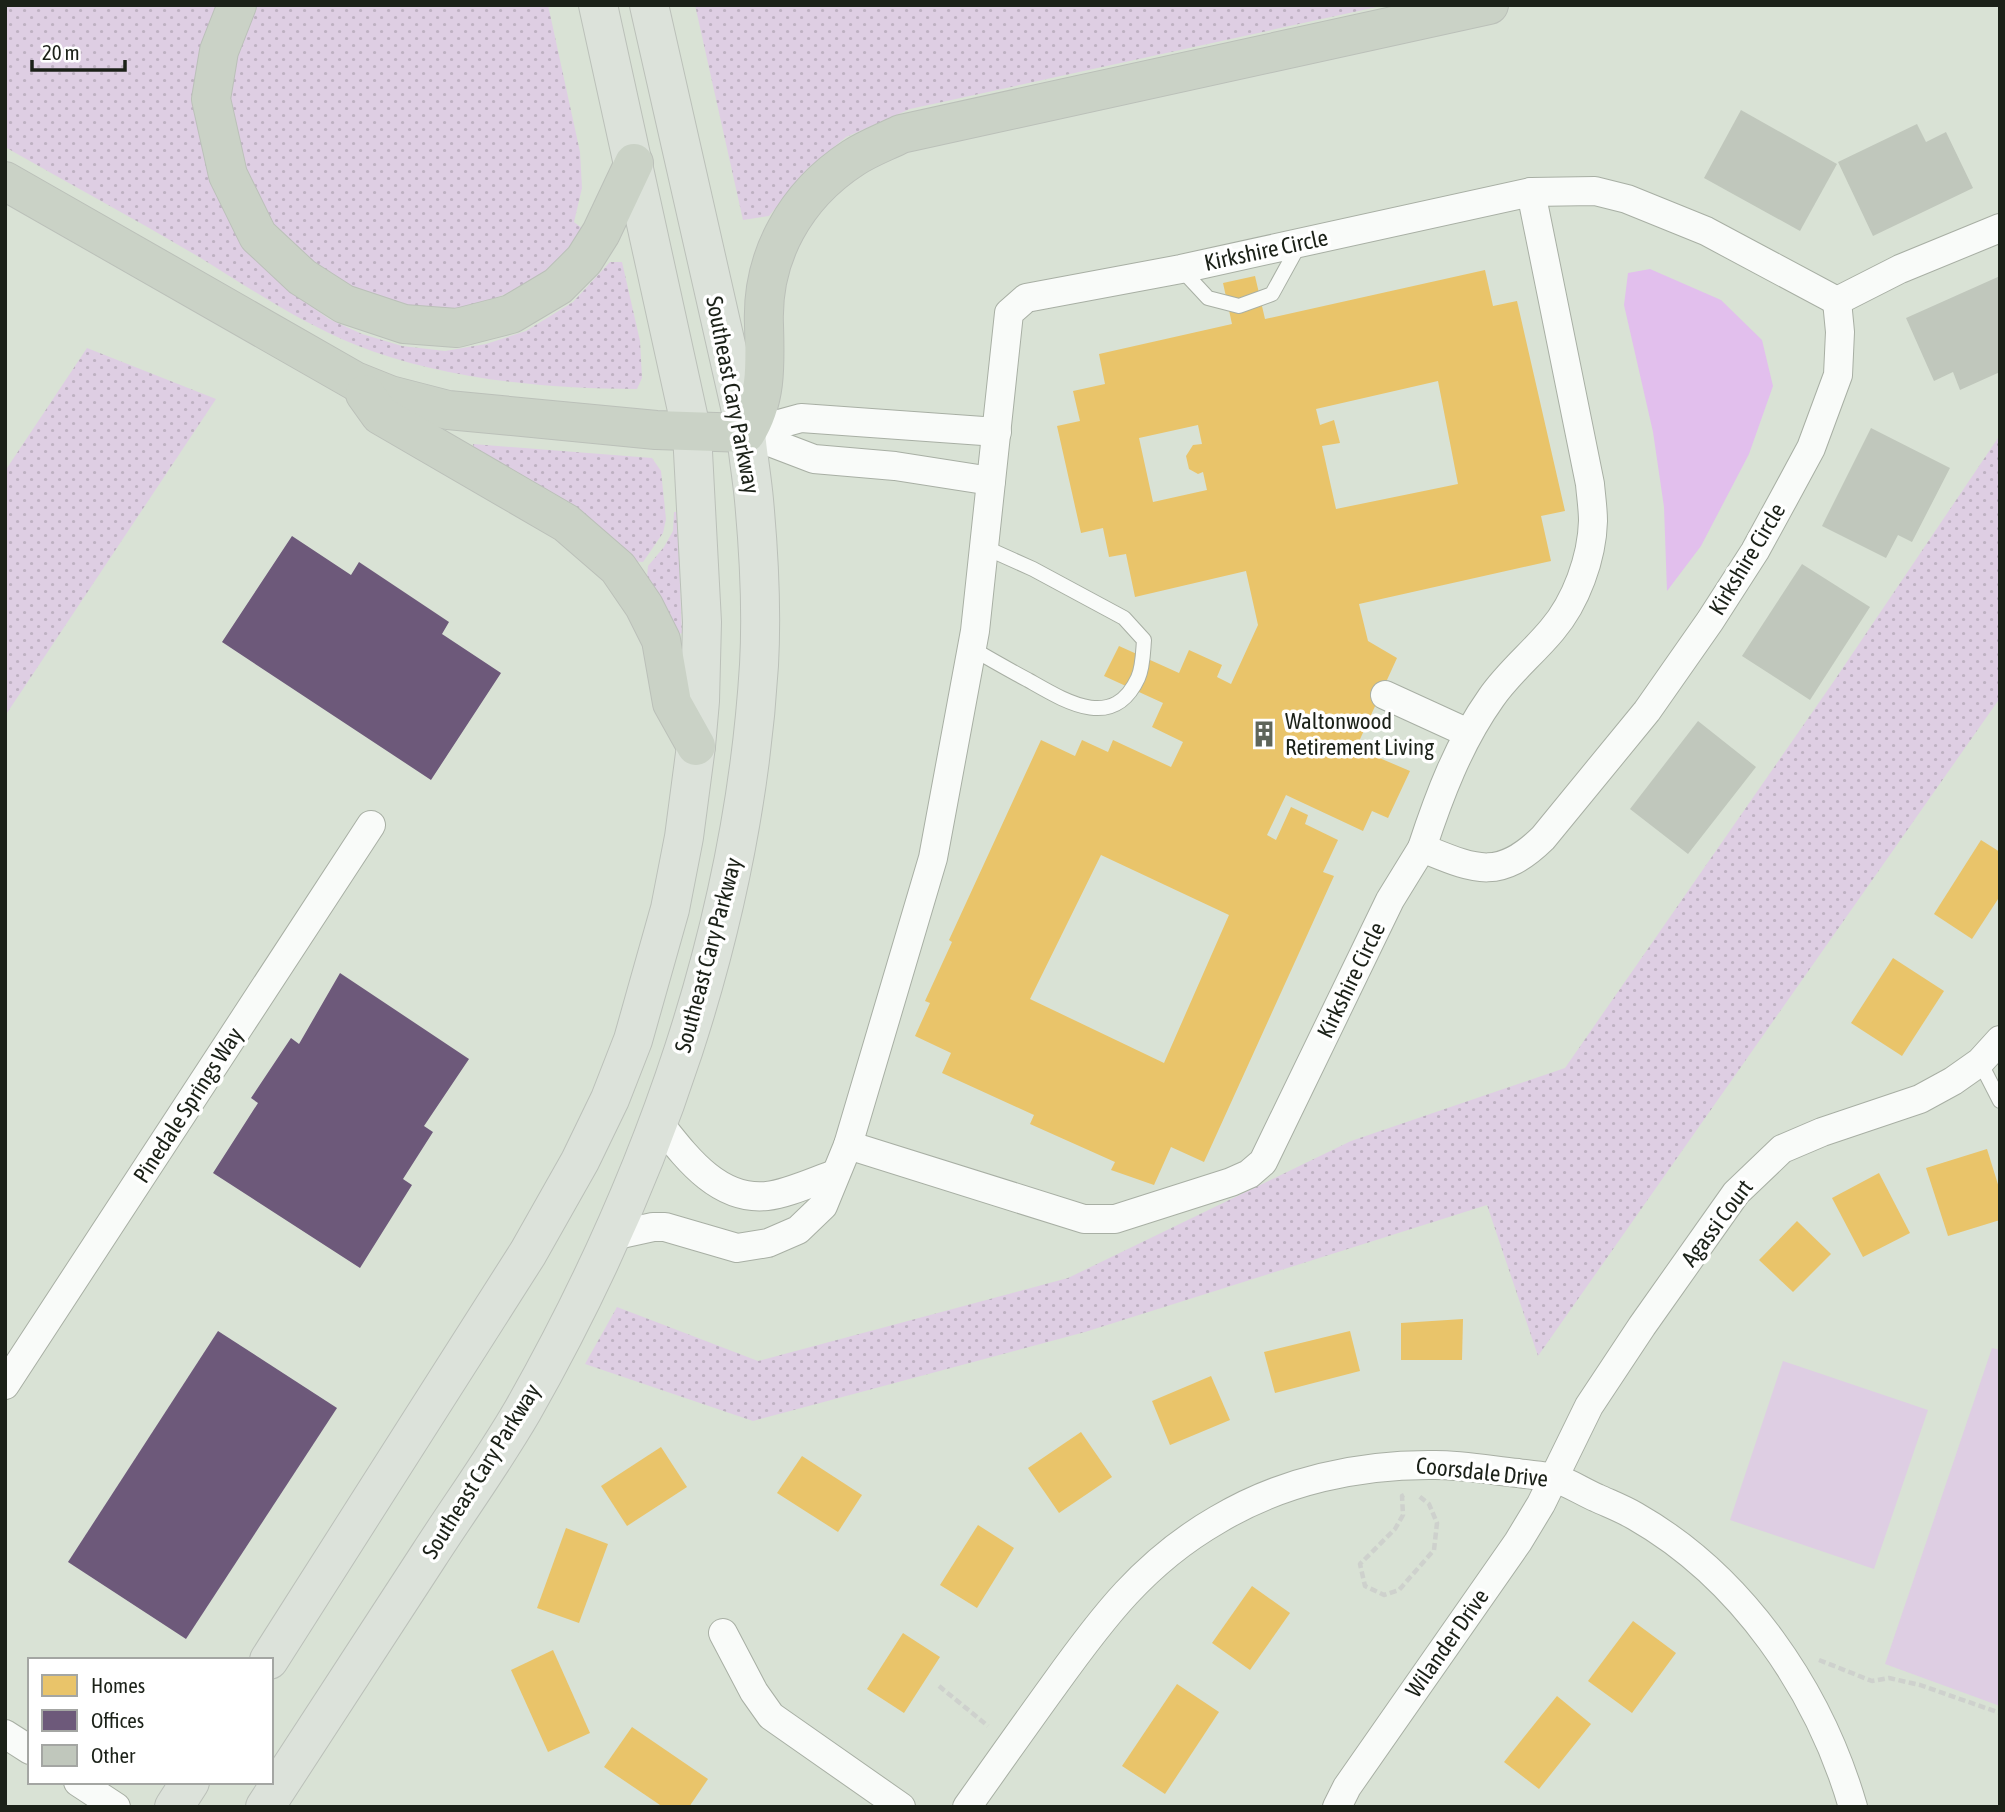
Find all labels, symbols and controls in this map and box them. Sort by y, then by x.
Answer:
scale bar [32,28,124,72]
text: 20 m [42,40,80,64]
street label: Kirkshire Circle [1202,224,1330,276]
street label: Southeast Cary Parkway [701,294,765,496]
street label: Kirkshire Circle [1703,498,1791,620]
place label: Waltonwood Retirement Living [1285,708,1434,760]
building icon: Waltonwood Retirement Living [1249,719,1279,749]
street label: Southeast Cary Parkway [669,855,747,1055]
street label: Kirkshire Circle [1312,918,1390,1042]
street label: Pinedale Springs Way [128,1023,248,1187]
street label: Agassi Court [1676,1175,1758,1271]
street label: Southeast Cary Parkway [417,1379,545,1563]
street label: Coorsdale Drive [1415,1452,1549,1492]
street label: Wilander Drive [1400,1584,1494,1702]
legend [28,1658,273,1784]
text: Homes [91,1673,145,1697]
text: Offices [91,1708,144,1732]
text: Other [91,1743,136,1767]

